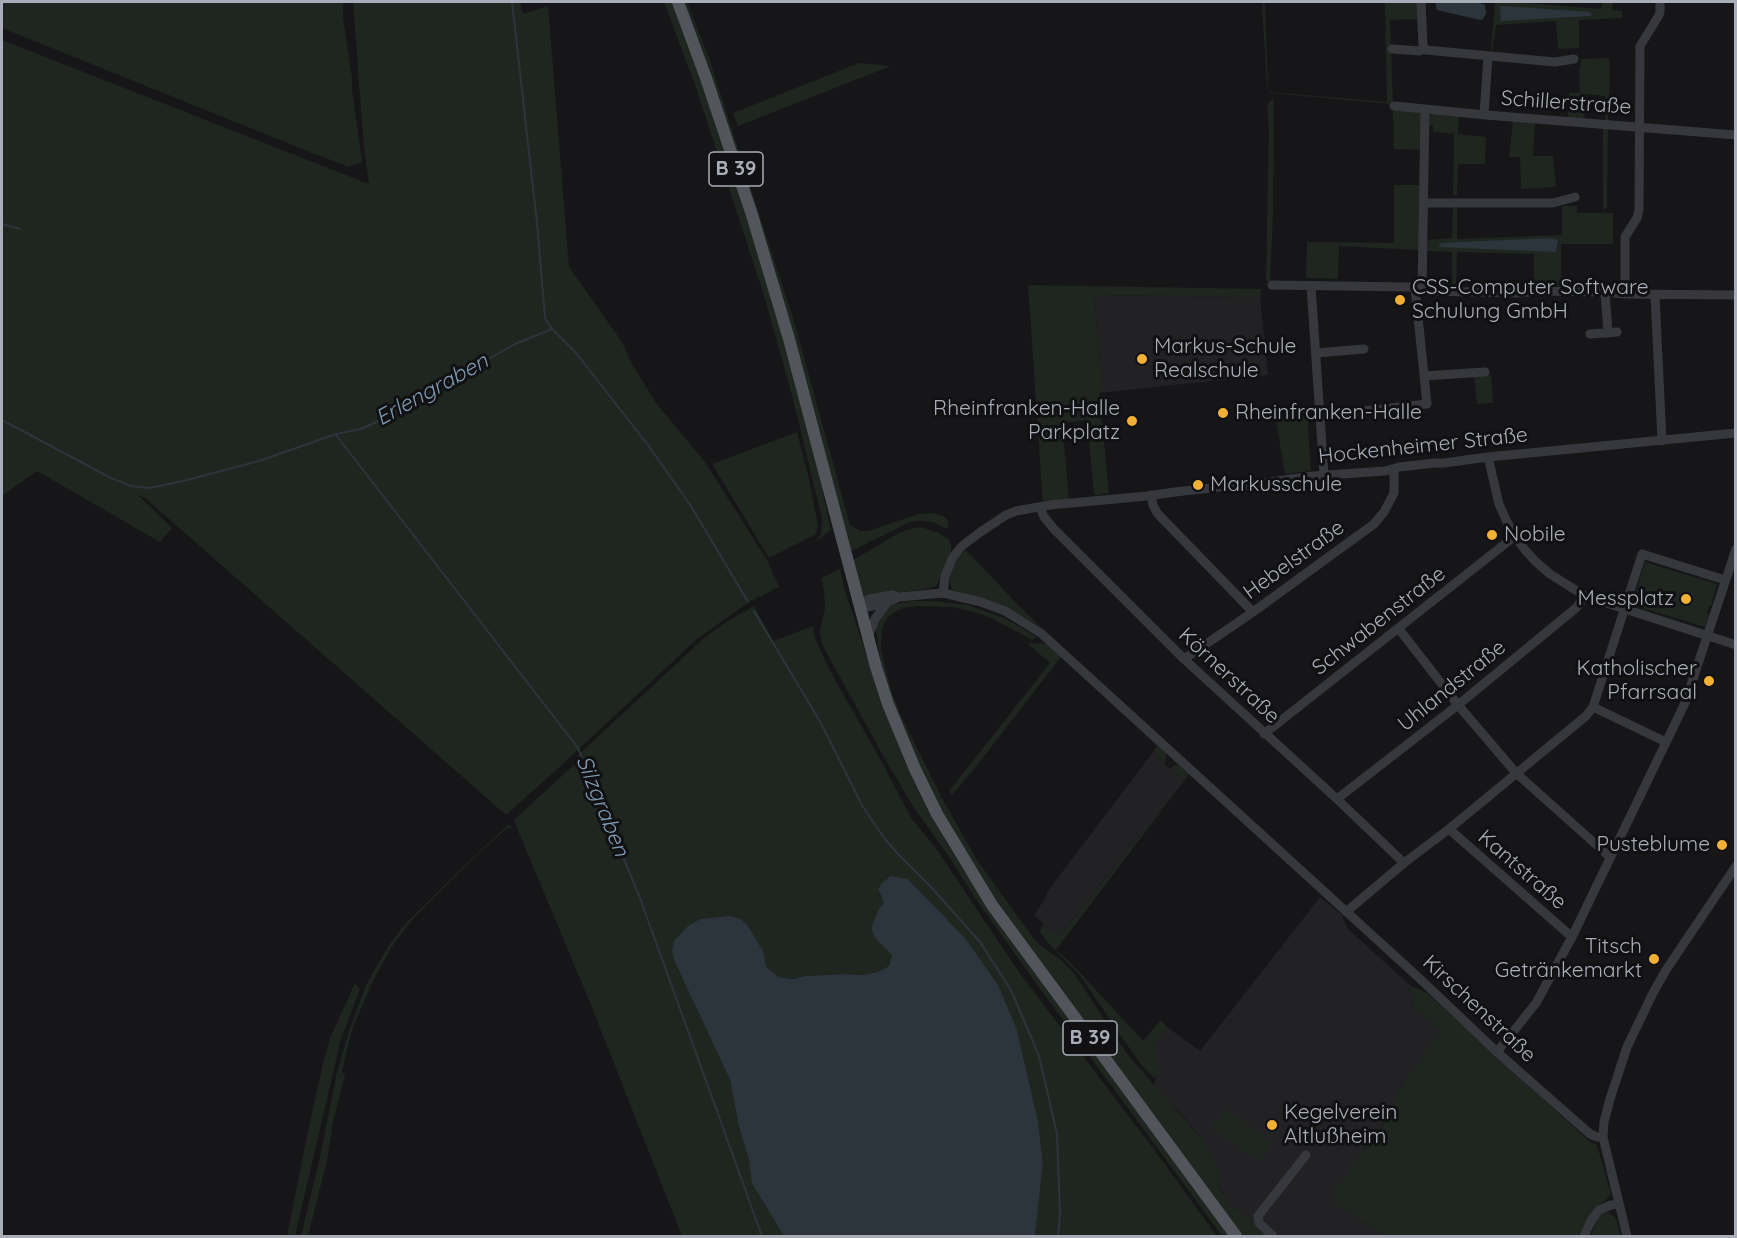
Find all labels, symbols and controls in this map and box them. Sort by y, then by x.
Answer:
street label: Schillerstraße [1500,86,1632,120]
road number: B 39 [709,152,763,186]
place label: CSS-Computer Software Schulung GmbH [1412,275,1649,325]
marker: CSS-Computer Software Schulung GmbH [1393,293,1407,307]
place label: Markus-Schule Realschule [1154,334,1296,384]
water label: Erlengraben [371,348,493,432]
marker: Markus-Schule Realschule [1135,352,1149,366]
place label: Rheinfranken-Halle Parkplatz [933,396,1120,446]
place label: Rheinfranken-Halle [1235,400,1422,426]
marker: Rheinfranken-Halle [1216,406,1230,420]
marker: Rheinfranken-Halle Parkplatz [1125,414,1139,428]
street label: Hockenheimer Straße [1317,422,1529,470]
place label: Markusschule [1210,472,1342,498]
marker: Markusschule [1191,478,1205,492]
street label: Hebelstraße [1239,515,1349,605]
place label: Nobile [1504,522,1566,548]
marker: Nobile [1485,528,1499,542]
street label: Schwabenstraße [1307,561,1451,681]
place label: Messplatz [1578,586,1674,612]
marker: Messplatz [1679,592,1693,606]
street label: Körnerstraße [1173,623,1285,729]
street label: Uhlandstraße [1393,635,1511,737]
place label: Katholischer Pfarrsaal [1576,656,1697,706]
marker: Katholischer Pfarrsaal [1702,674,1716,688]
water label: Silzgraben [570,752,634,860]
street label: Kantstraße [1473,825,1571,915]
place label: Pusteblume [1596,832,1710,858]
marker: Pusteblume [1715,838,1729,852]
place label: Titsch Getränkemarkt [1495,934,1642,984]
street label: Kirschenstraße [1417,950,1541,1068]
marker: Titsch Getränkemarkt [1647,952,1661,966]
road number: B 39 [1063,1021,1117,1055]
place label: Kegelverein Altlußheim [1284,1100,1397,1150]
marker: Kegelverein Altlußheim [1265,1118,1279,1132]

